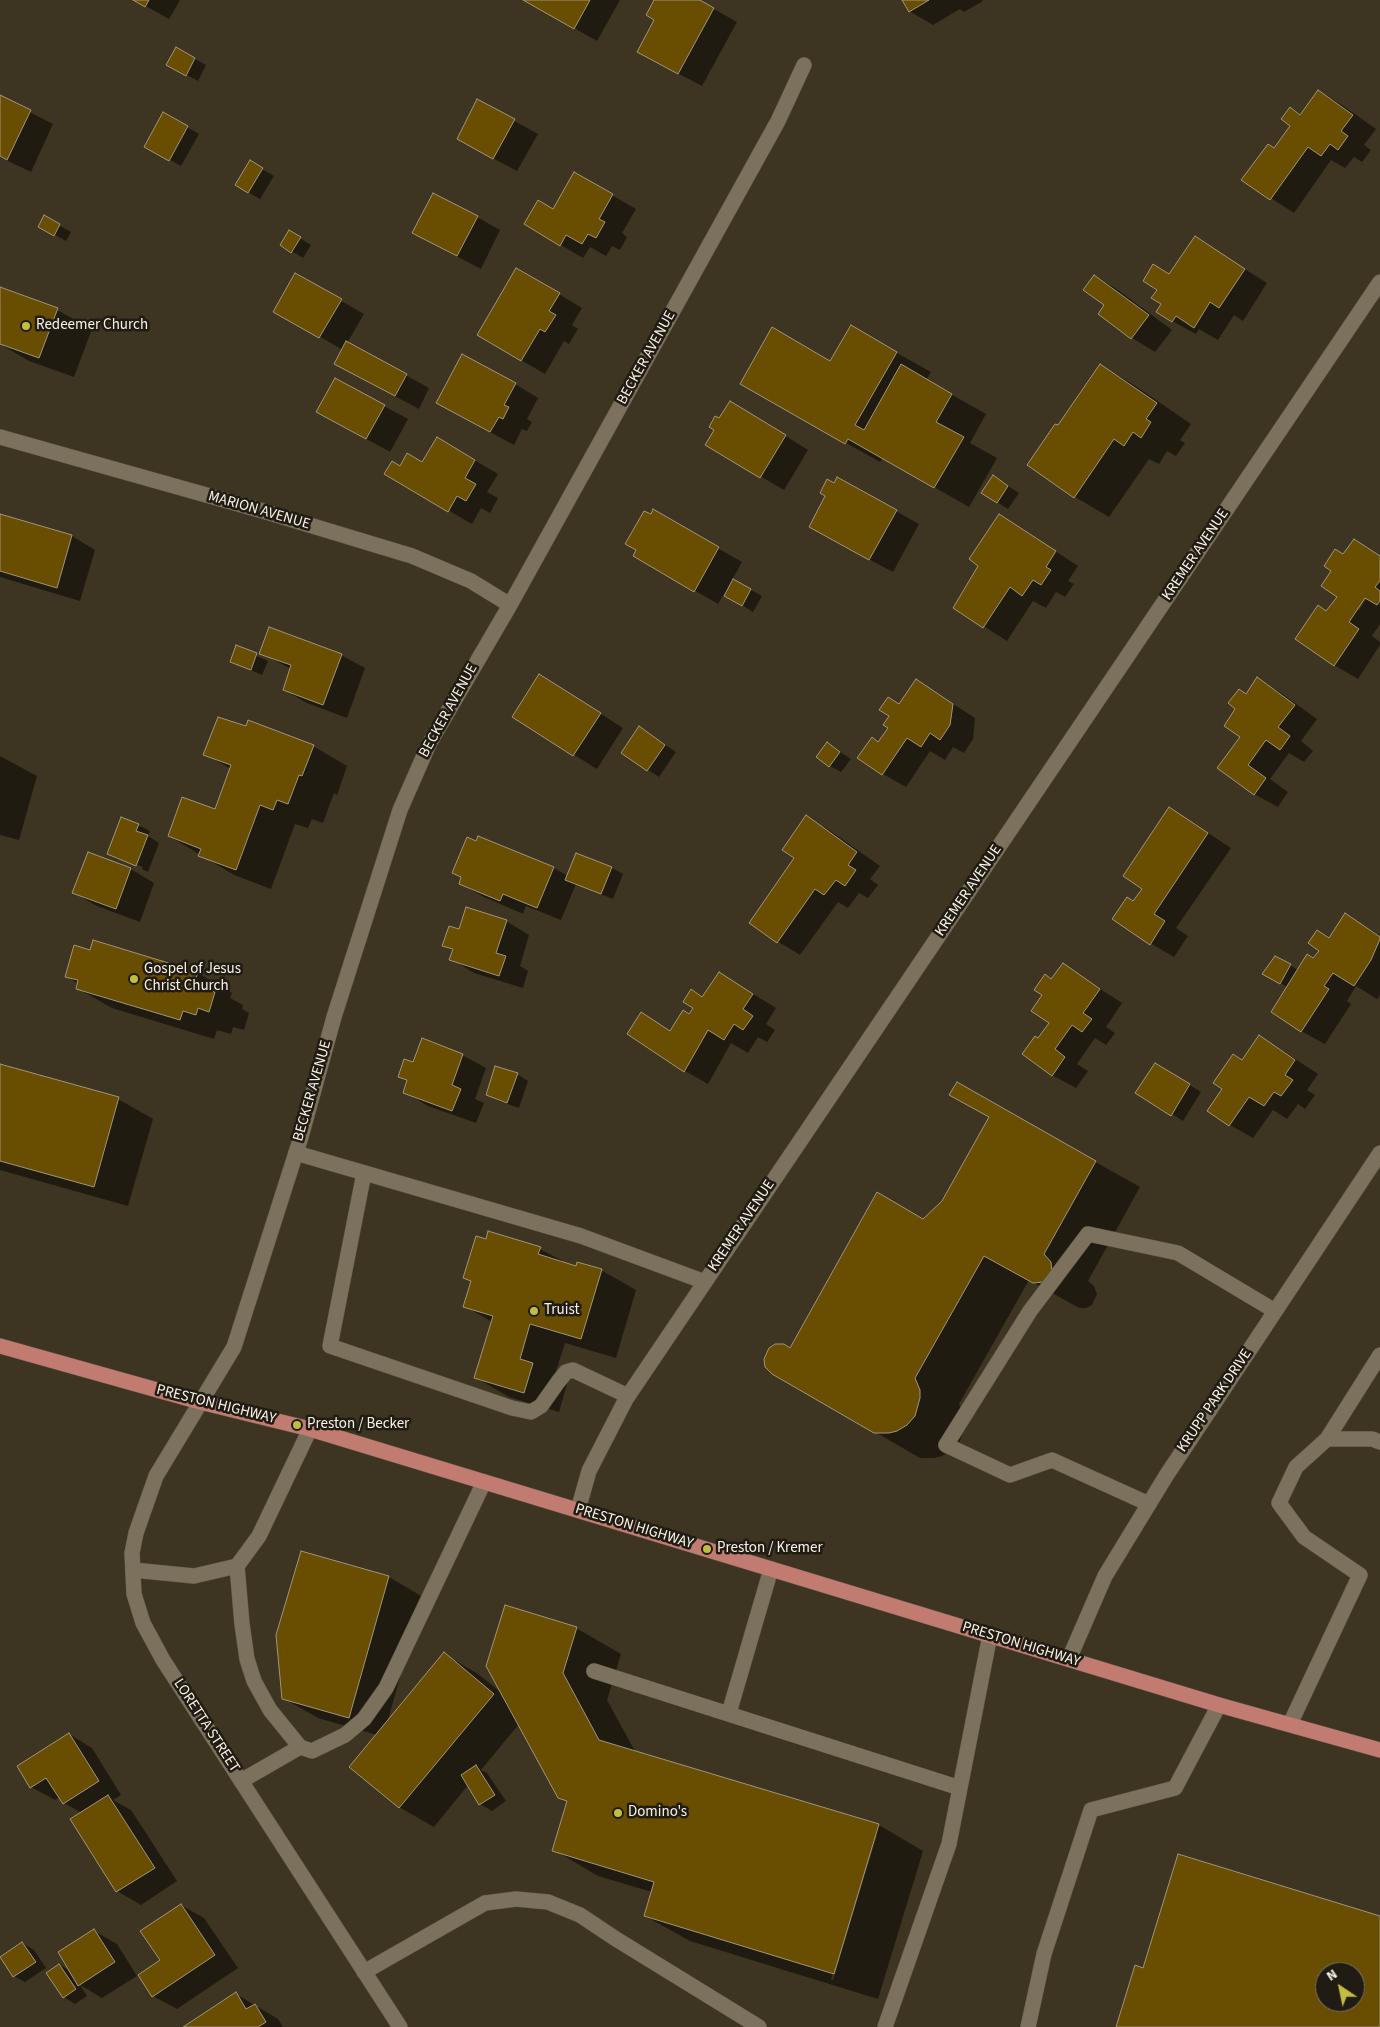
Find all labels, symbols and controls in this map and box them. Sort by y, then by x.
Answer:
street label: BECKER AVENUE [614,308,680,408]
place label: Redeemer Church [36,317,148,335]
marker: Redeemer Church [20,320,32,332]
street label: MARION AVENUE [206,488,312,534]
street label: KREMER AVENUE [1159,506,1233,604]
street label: BECKER AVENUE [416,661,482,761]
street label: KREMER AVENUE [932,842,1006,940]
place label: Gospel of Jesus Christ Church [144,961,241,996]
marker: Gospel of Jesus Christ Church [128,973,140,985]
street label: BECKER AVENUE [290,1038,336,1144]
street label: KREMER AVENUE [705,1177,779,1275]
place label: Truist [544,1302,579,1320]
marker: Truist [528,1305,540,1317]
street label: KRUPP PARK DRIVE [1174,1346,1256,1456]
street label: PRESTON HIGHWAY [154,1381,278,1429]
place label: Preston / Becker [307,1416,409,1434]
marker: Preston / Becker [291,1419,303,1431]
street label: PRESTON HIGHWAY [573,1500,695,1554]
place label: Preston / Kremer [717,1540,823,1558]
marker: Preston / Kremer [701,1543,713,1555]
street label: PRESTON HIGHWAY [960,1618,1082,1672]
street label: LORETTA STREET [169,1676,243,1776]
place label: Domino's [628,1804,687,1822]
marker: Domino's [612,1807,624,1819]
north arrow [1315,1962,1365,2012]
text: N [1323,1964,1342,1986]

